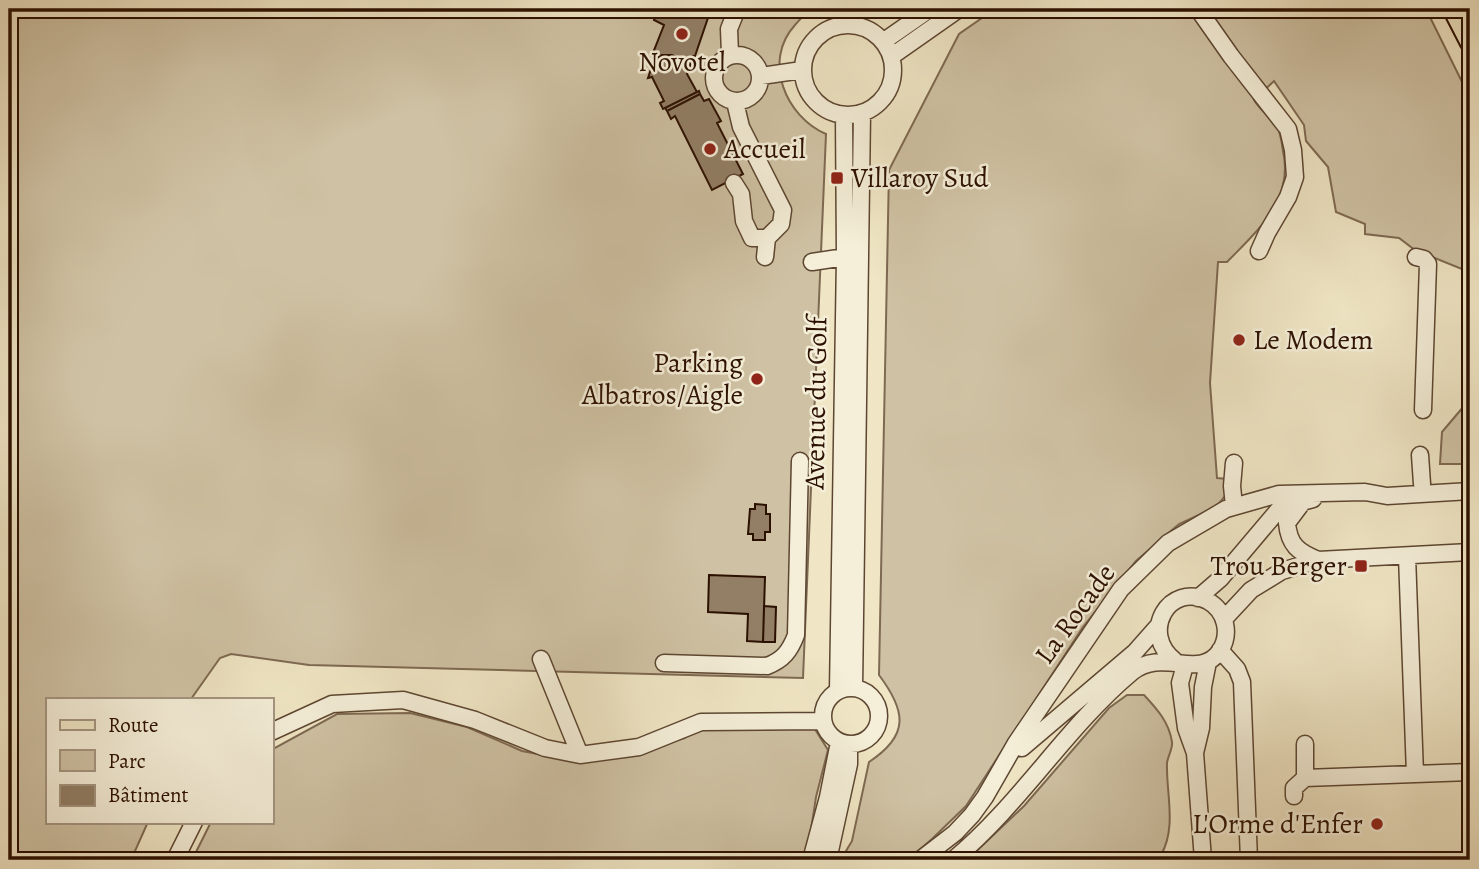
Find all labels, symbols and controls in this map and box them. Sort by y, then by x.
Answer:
marker: Novotel [674,26,690,42]
place label: Novotel [638,43,726,81]
place label: Accueil [723,130,806,168]
marker: Accueil [702,141,718,157]
place label: Villaroy Sud [850,159,990,197]
marker: Villaroy Sud [829,170,845,186]
street label: Avenue du Golf [795,313,837,491]
place label: Le Modem [1253,321,1373,359]
marker: Le Modem [1231,332,1247,348]
place label: Parking Albatros/Aigle [581,344,743,414]
marker: Parking Albatros/Aigle [749,371,765,387]
place label: Trou Berger [1210,547,1347,585]
street label: La Rocade [1026,556,1124,672]
marker: Trou Berger [1353,558,1369,574]
legend [46,698,273,824]
text: Route [108,711,158,739]
text: Parc [108,747,146,775]
text: Bâtiment [108,781,189,809]
place label: L'Orme d'Enfer [1192,805,1363,843]
marker: L'Orme d'Enfer [1369,816,1385,832]

